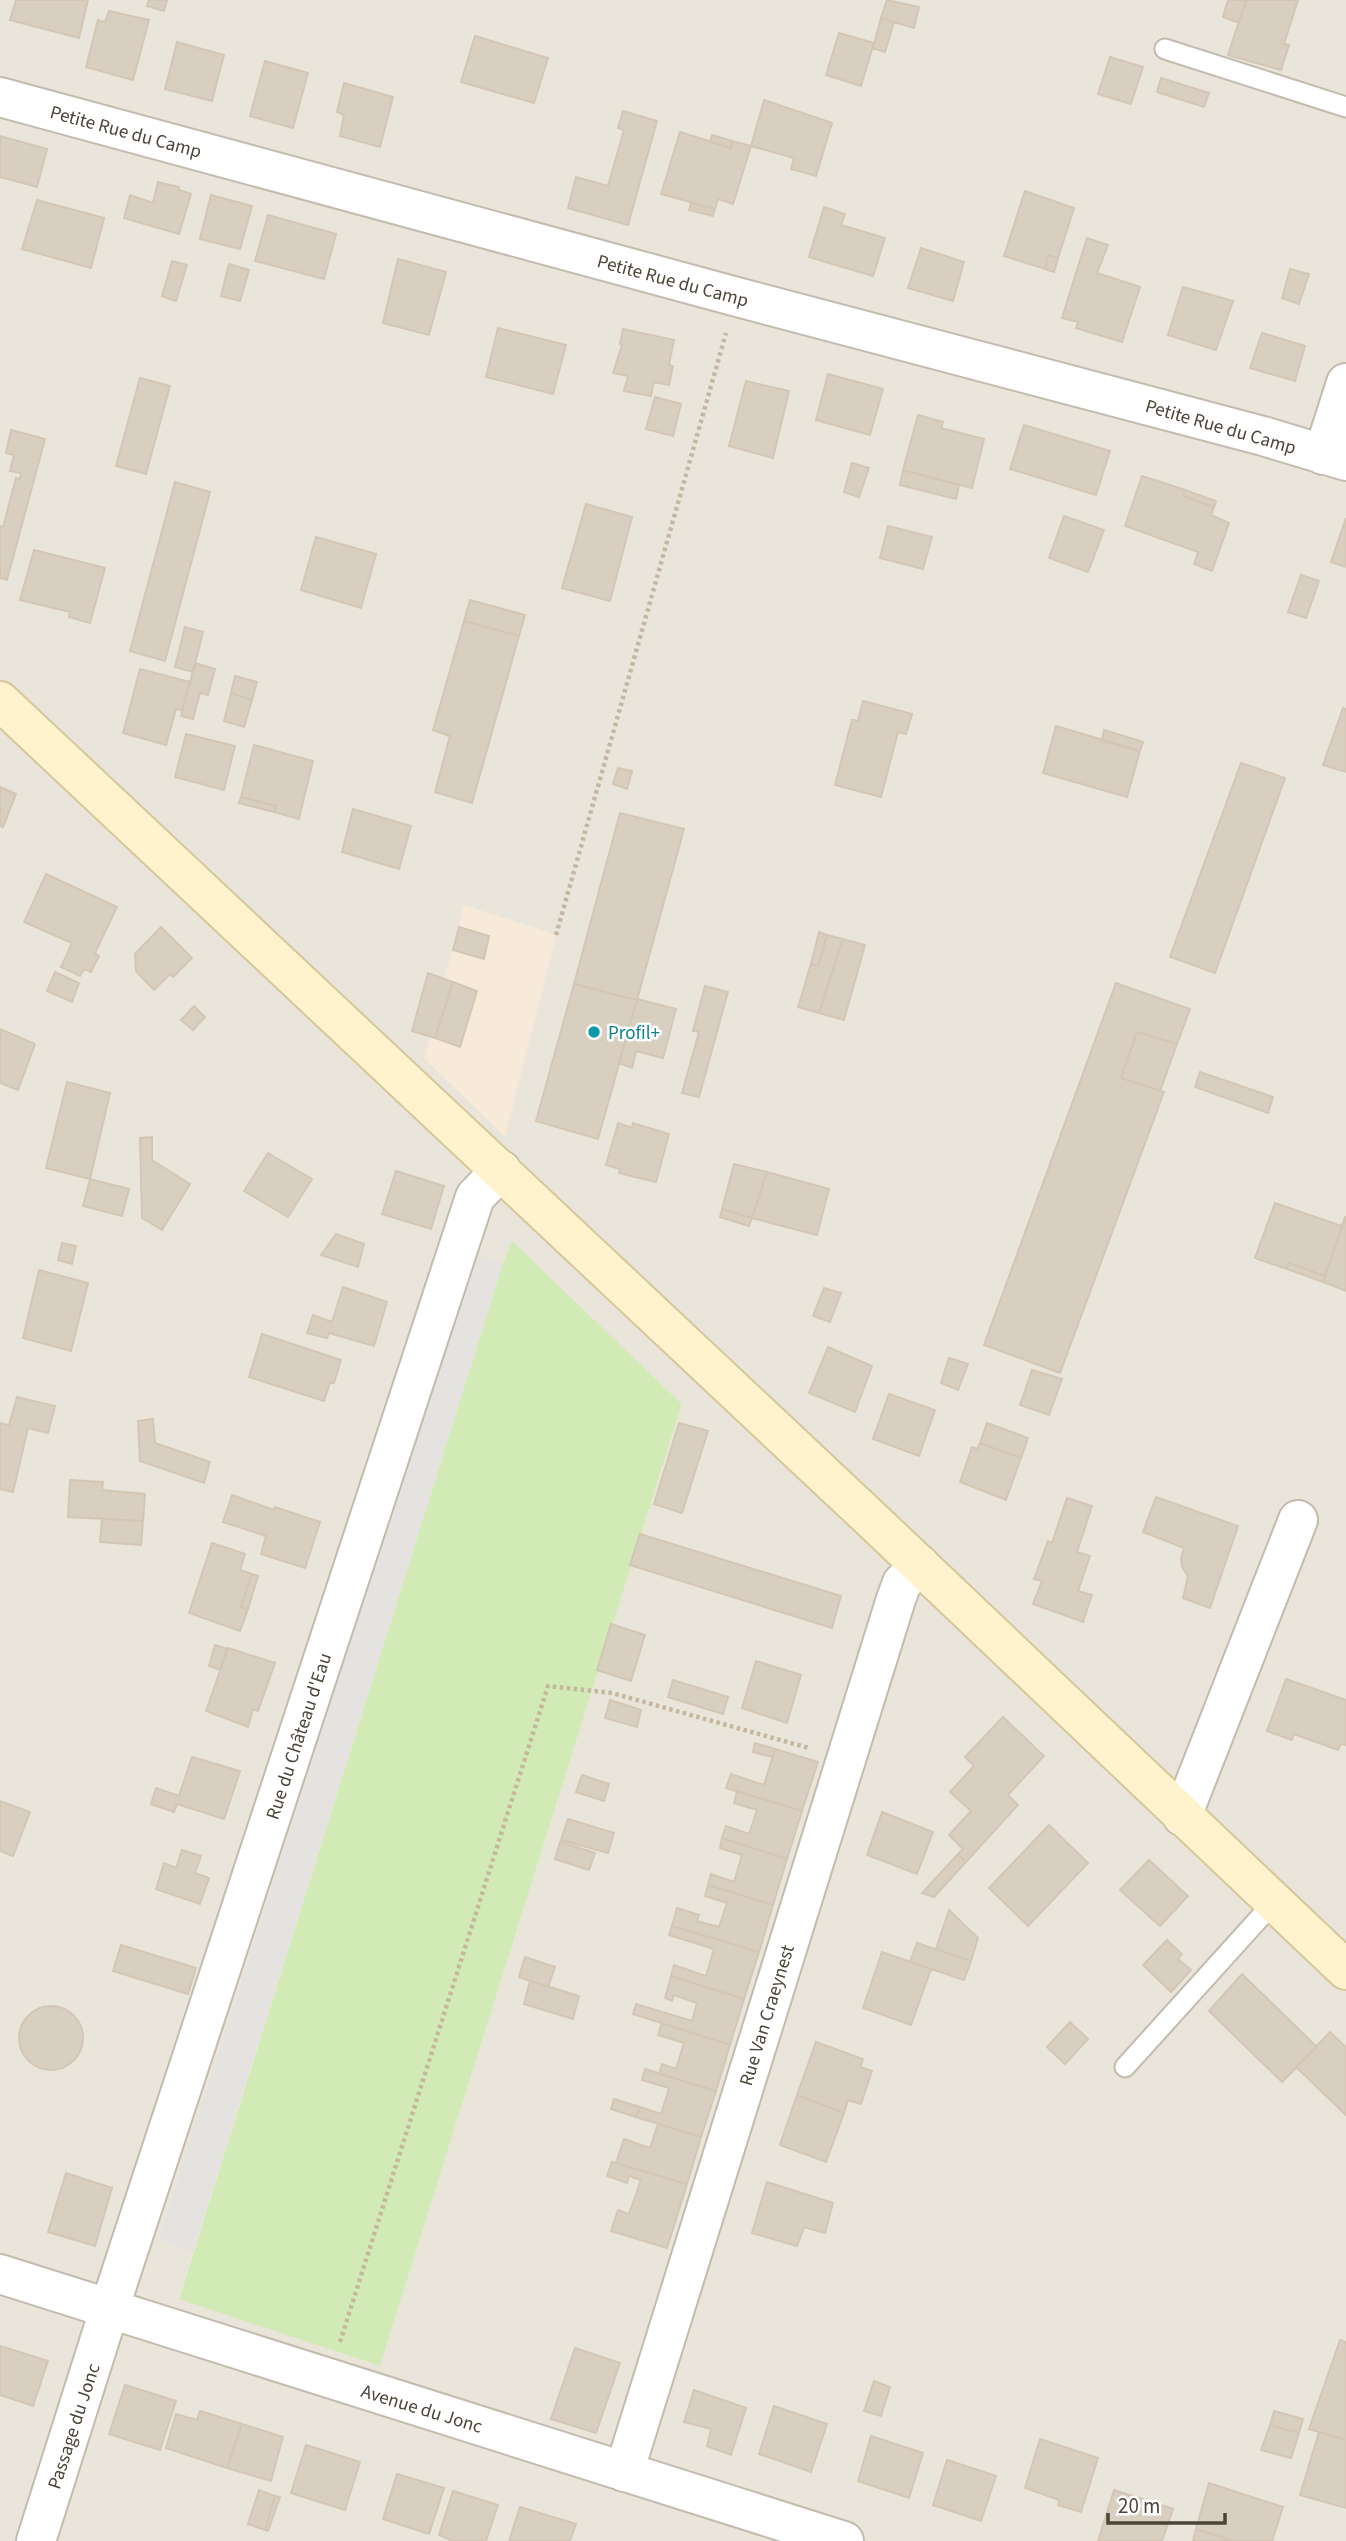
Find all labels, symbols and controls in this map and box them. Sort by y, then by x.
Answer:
street label: Petite Rue du Camp [47,99,204,166]
street label: Petite Rue du Camp [594,248,751,315]
street label: Petite Rue du Camp [1142,393,1299,462]
place label: Profil+ [608,1020,660,1047]
marker: Profil+ [586,1024,602,1040]
street label: Rue du Château d'Eau [260,1650,339,1823]
street label: Rue Van Craeynest [733,1941,802,2089]
street label: Passage du Jonc [41,2360,108,2493]
street label: Avenue du Jonc [358,2378,486,2441]
scale bar [1108,2482,1225,2526]
text: 20 m [1118,2491,1160,2521]

